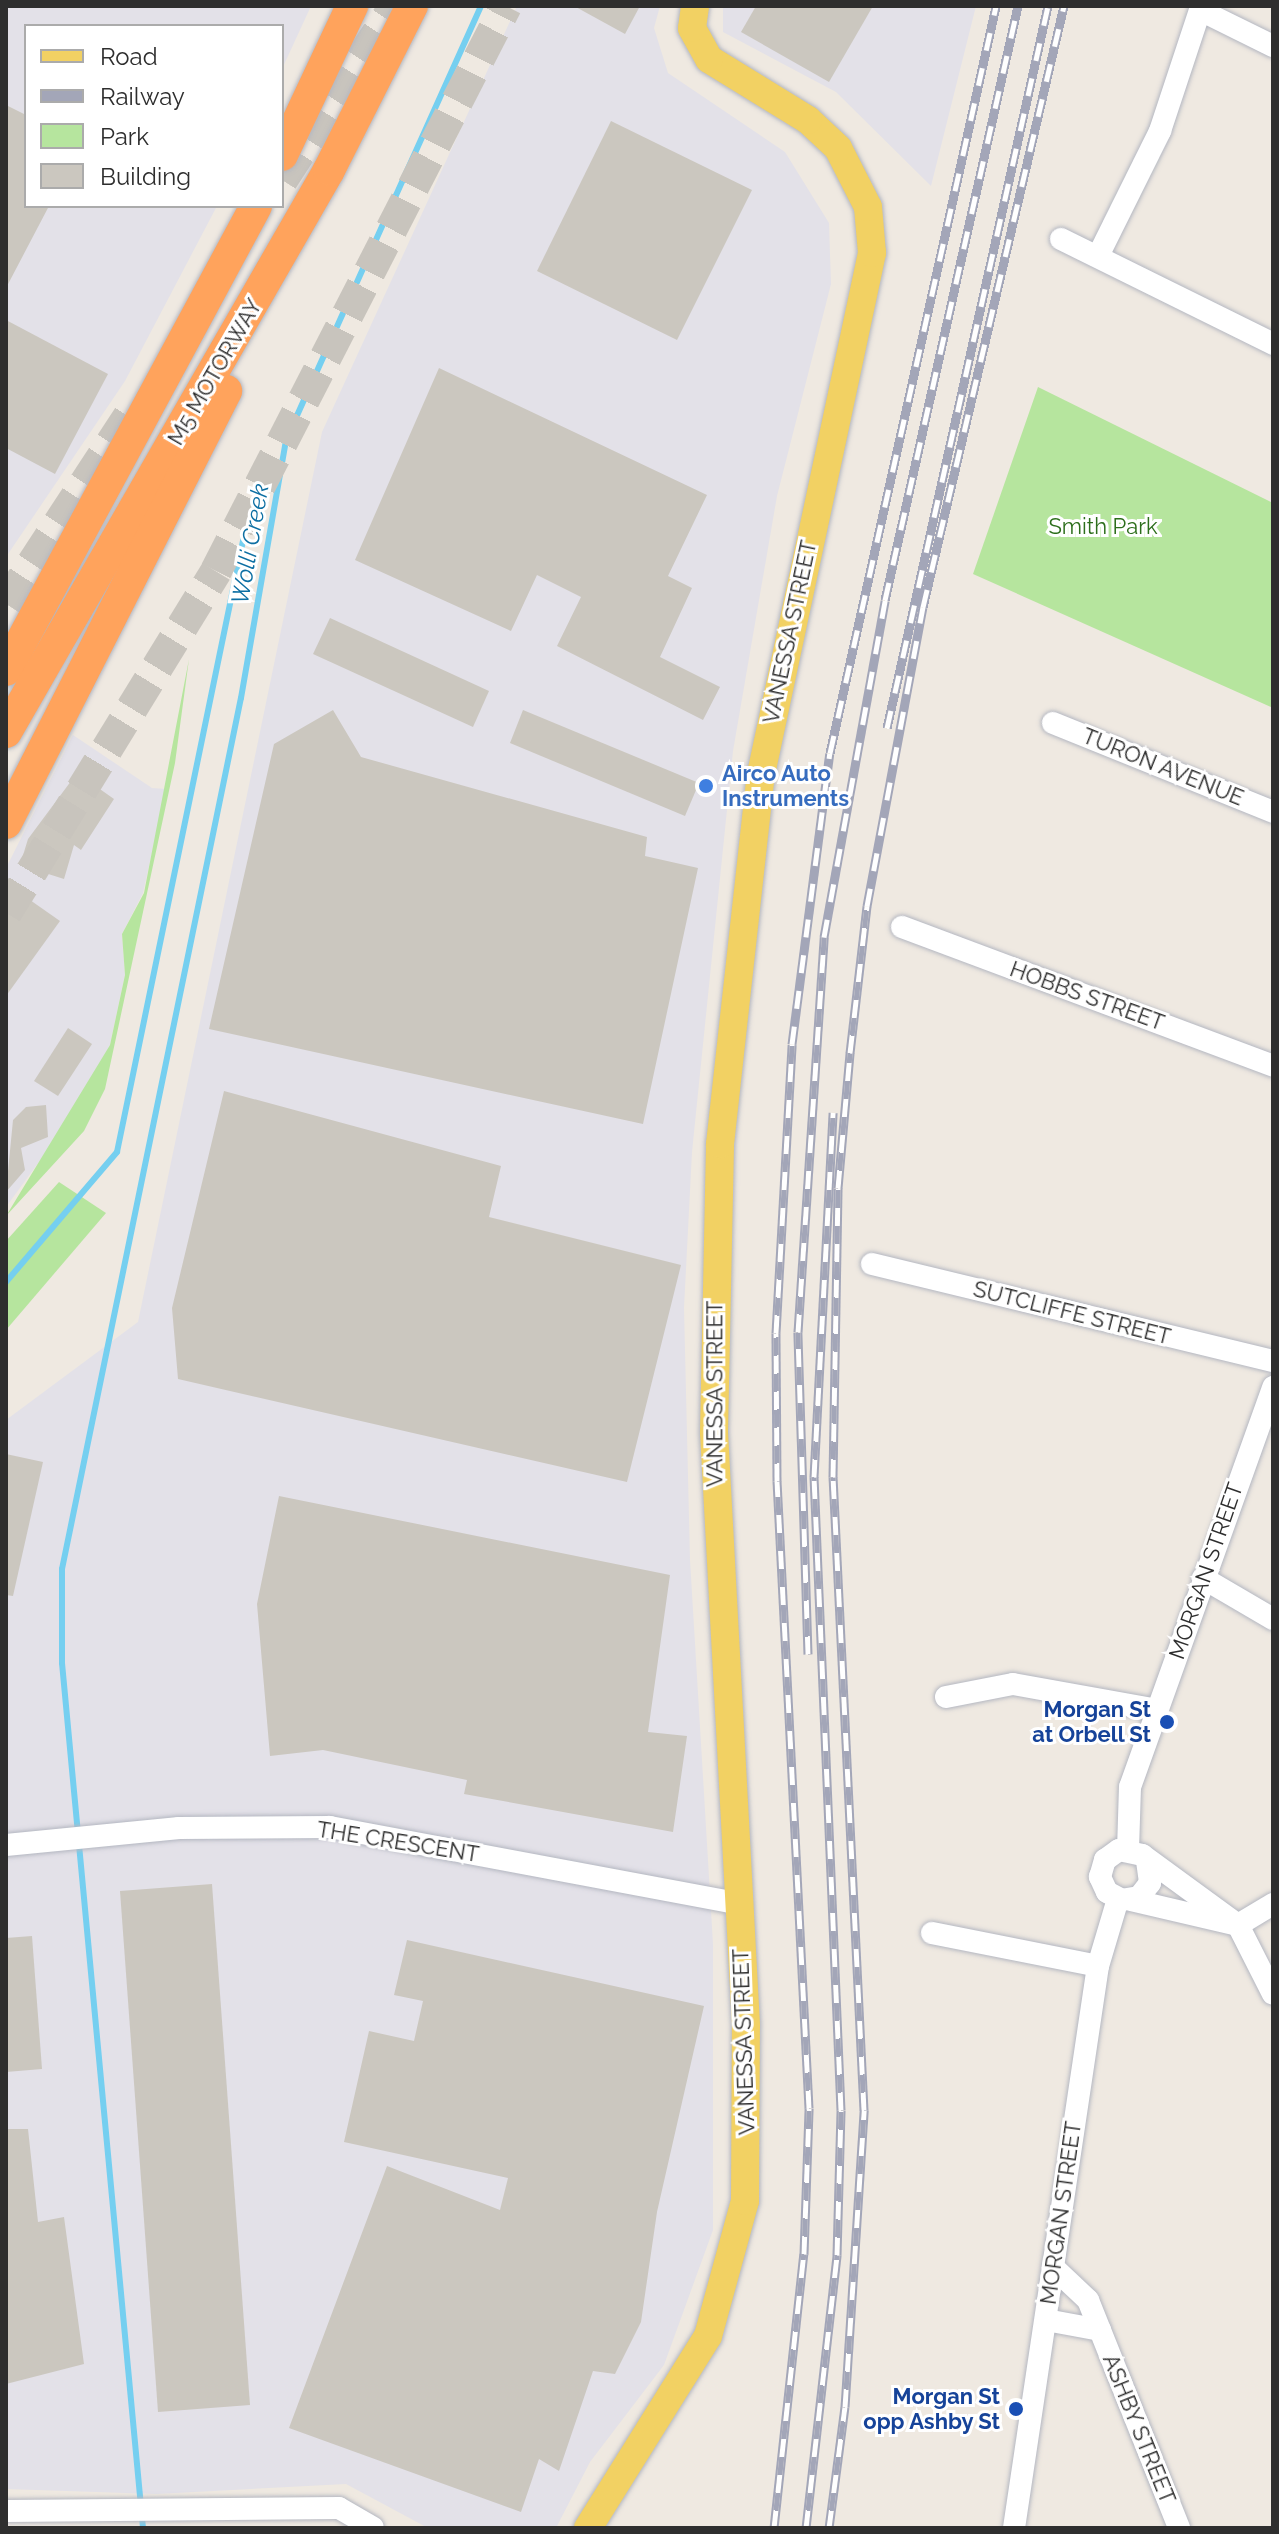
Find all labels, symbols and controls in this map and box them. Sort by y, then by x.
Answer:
legend [24,24,284,208]
text: Road [100,42,158,71]
text: Railway [100,82,185,111]
text: Park [100,122,149,151]
text: Building [100,162,191,191]
street label: M5 MOTORWAY [162,294,268,450]
water label: Wolli Creek [225,481,275,607]
park label: Smith Park [1048,514,1158,540]
street label: VANESSA STREET [758,538,822,726]
street label: TURON AVENUE [1078,722,1248,812]
place label: Airco Auto Instruments [722,760,849,812]
marker: Airco Auto Instruments [697,777,715,795]
street label: HOBBS STREET [1006,956,1168,1036]
street label: SUTCLIFFE STREET [971,1276,1173,1350]
street label: VANESSA STREET [702,1300,728,1488]
street label: MORGAN STREET [1163,1479,1249,1663]
place label: Morgan St at Orbell St [1032,1696,1151,1748]
marker: Morgan St at Orbell St [1158,1713,1176,1731]
street label: THE CRESCENT [315,1816,481,1868]
street label: VANESSA STREET [728,1948,760,2136]
street label: MORGAN STREET [1035,2120,1087,2306]
street label: ASHBY STREET [1097,2350,1181,2508]
place label: Morgan St opp Ashby St [862,2383,1000,2434]
marker: Morgan St opp Ashby St [1007,2400,1025,2418]

